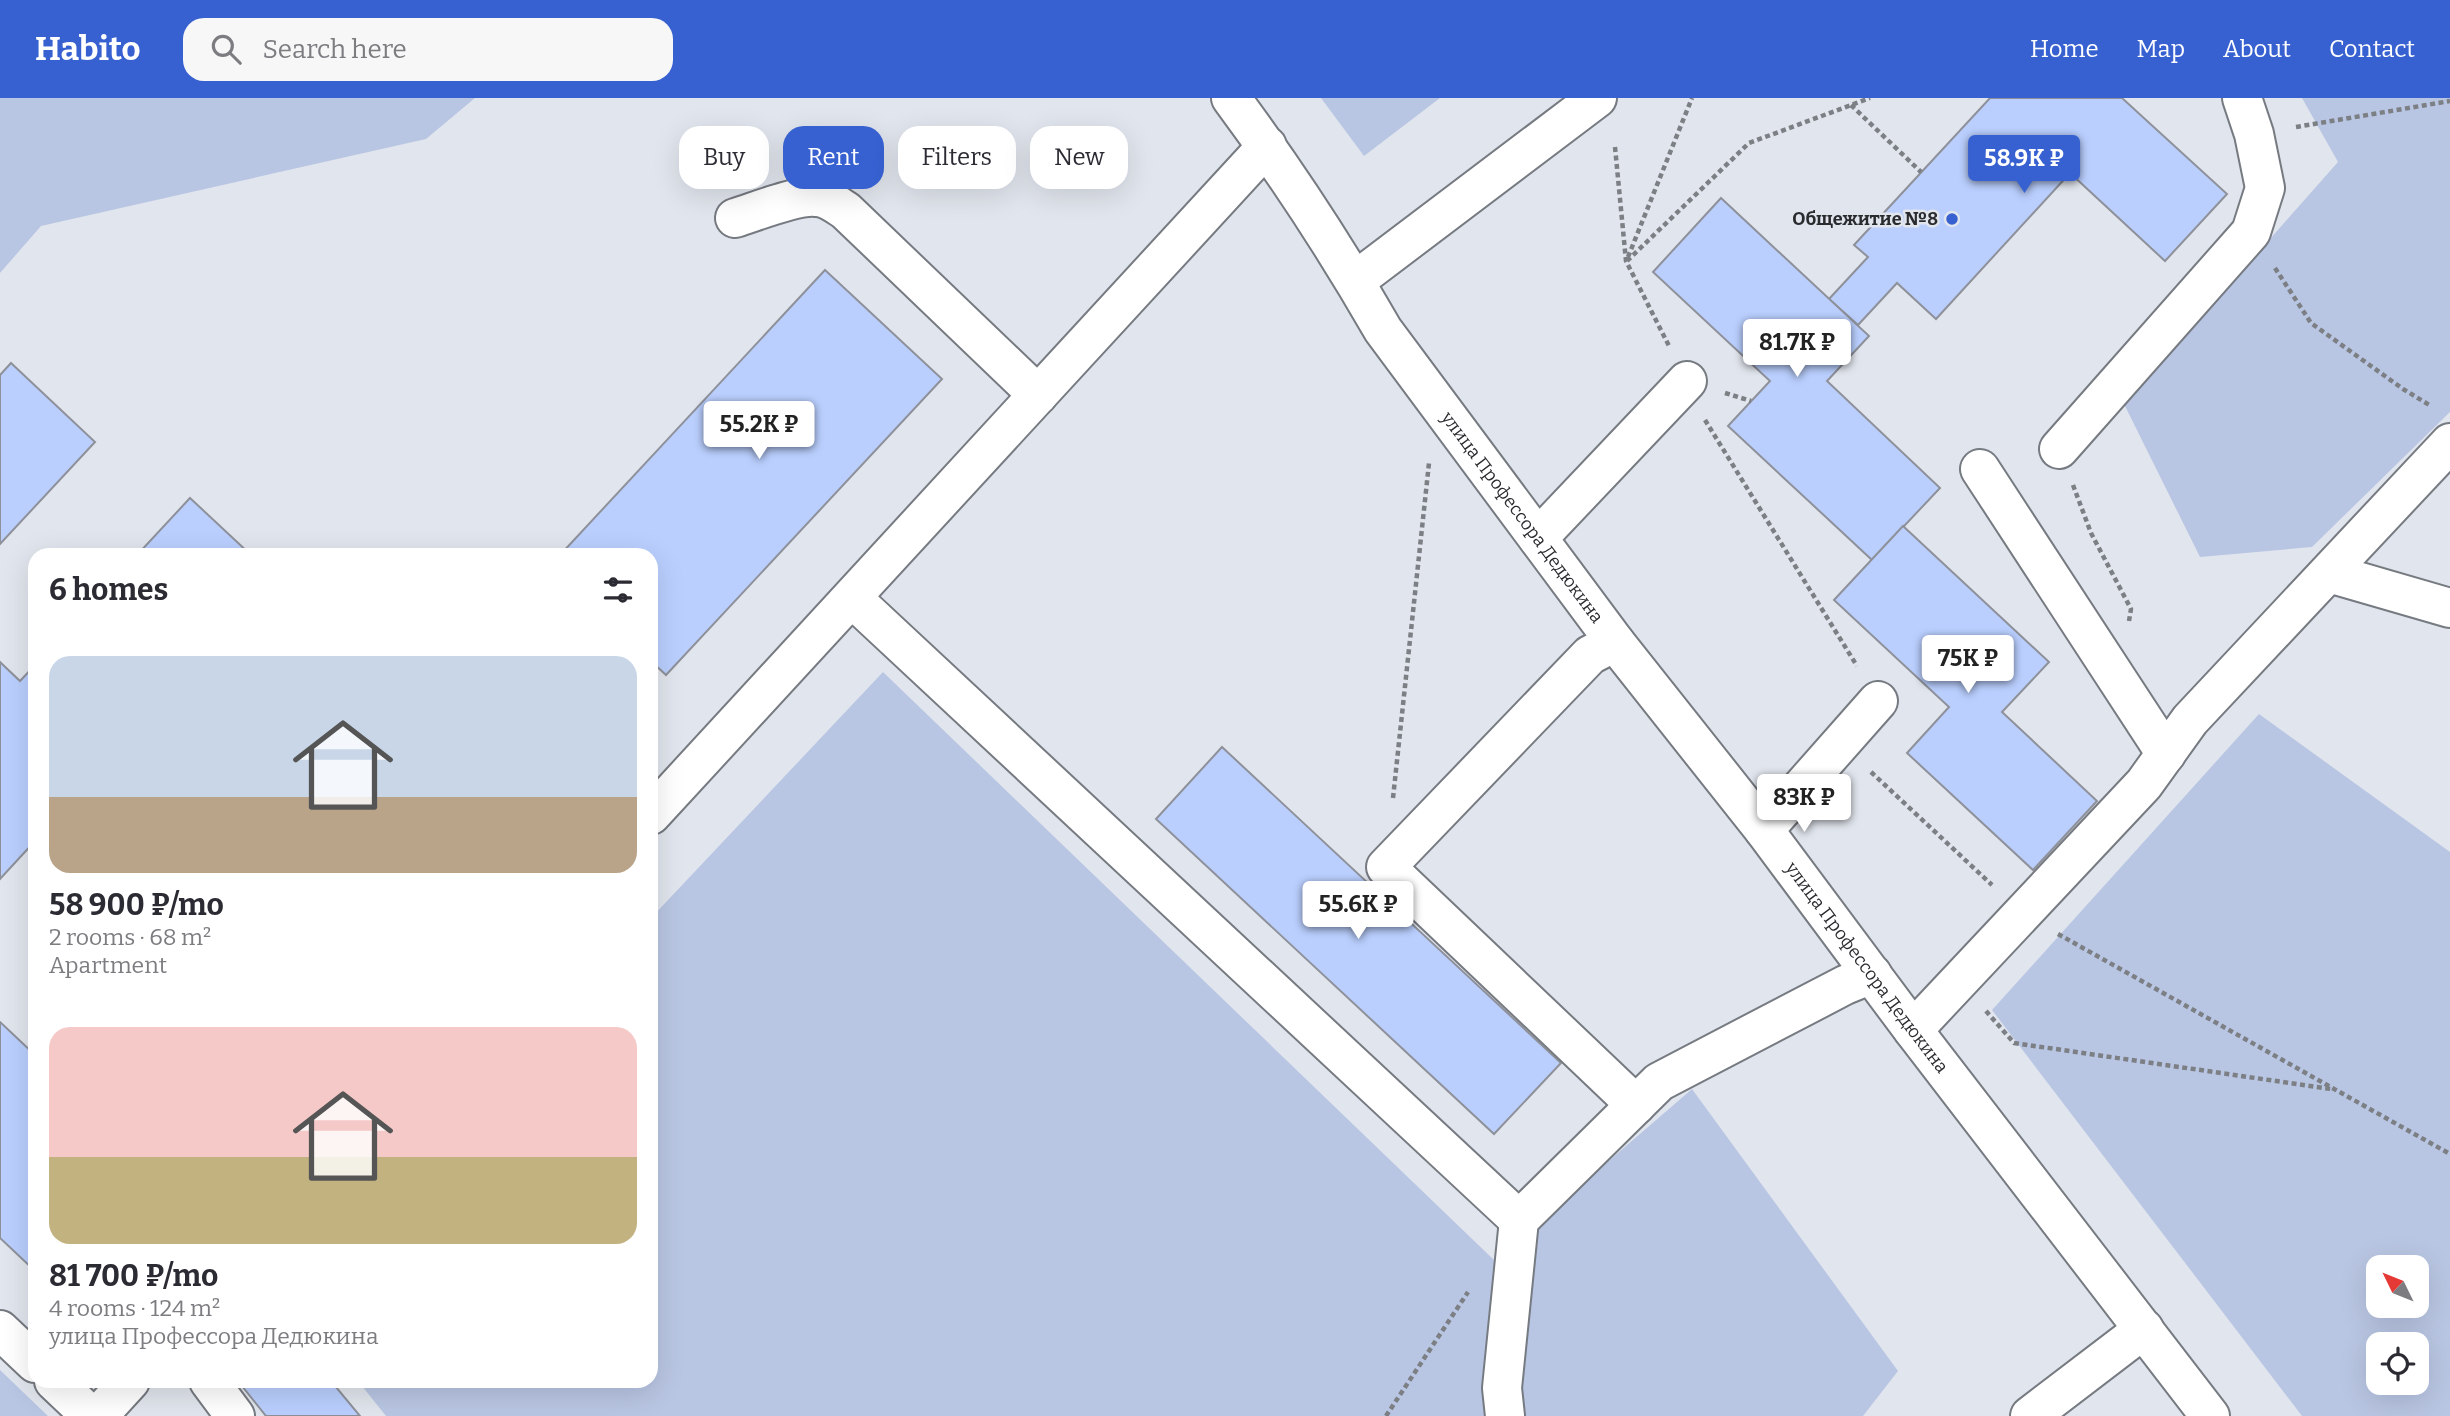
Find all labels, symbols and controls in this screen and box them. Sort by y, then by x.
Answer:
search box [183,18,673,81]
text: Habito [35,29,141,69]
icon: search [207,30,245,68]
text: Search here [263,34,407,65]
text: Home [2030,35,2099,63]
text: Map [2137,35,2185,63]
text: About [2223,35,2291,63]
text: Contact [2329,35,2415,63]
chip: Buy [679,126,769,189]
chip: Rent [783,126,884,189]
chip: Filters [898,126,1016,189]
chip: New [1030,126,1128,189]
pin: 58.9K ₽ [1959,136,2089,195]
text: 58.9K ₽ [1984,144,2064,172]
place label: Общежитие №8 [1792,208,1938,230]
marker: Общежитие №8 [1944,211,1960,227]
pin: 81.7K ₽ [1732,320,1862,379]
text: 81.7K ₽ [1759,328,1835,356]
pin: 55.2K ₽ [694,402,824,461]
street label: улица Профессора Дедюкина [1436,406,1608,628]
text: 55.2K ₽ [720,410,798,438]
icon: filters [599,571,637,609]
text: 6 homes [49,572,168,608]
pin: 75K ₽ [1919,636,2017,695]
text: 75K ₽ [1938,644,1998,672]
icon: home [280,702,406,828]
pin: 83K ₽ [1755,774,1853,834]
text: 83K ₽ [1773,783,1835,811]
street label: улица Профессора Дедюкина [1780,857,1953,1078]
pin: 55.6K ₽ [1293,882,1423,941]
text: 58 900 ₽/mo [49,887,224,923]
text: 55.6K ₽ [1319,890,1398,918]
text: 2 rooms · 68 m² [49,923,211,951]
text: Apartment [49,951,167,979]
icon: home [280,1073,406,1199]
north arrow [2366,1255,2429,1318]
map controls [2366,1255,2429,1395]
text: 81 700 ₽/mo [49,1258,218,1294]
text: 4 rooms · 124 m² [49,1294,220,1322]
text: улица Профессора Дедюкина [49,1322,379,1350]
button: locate [2366,1332,2429,1395]

